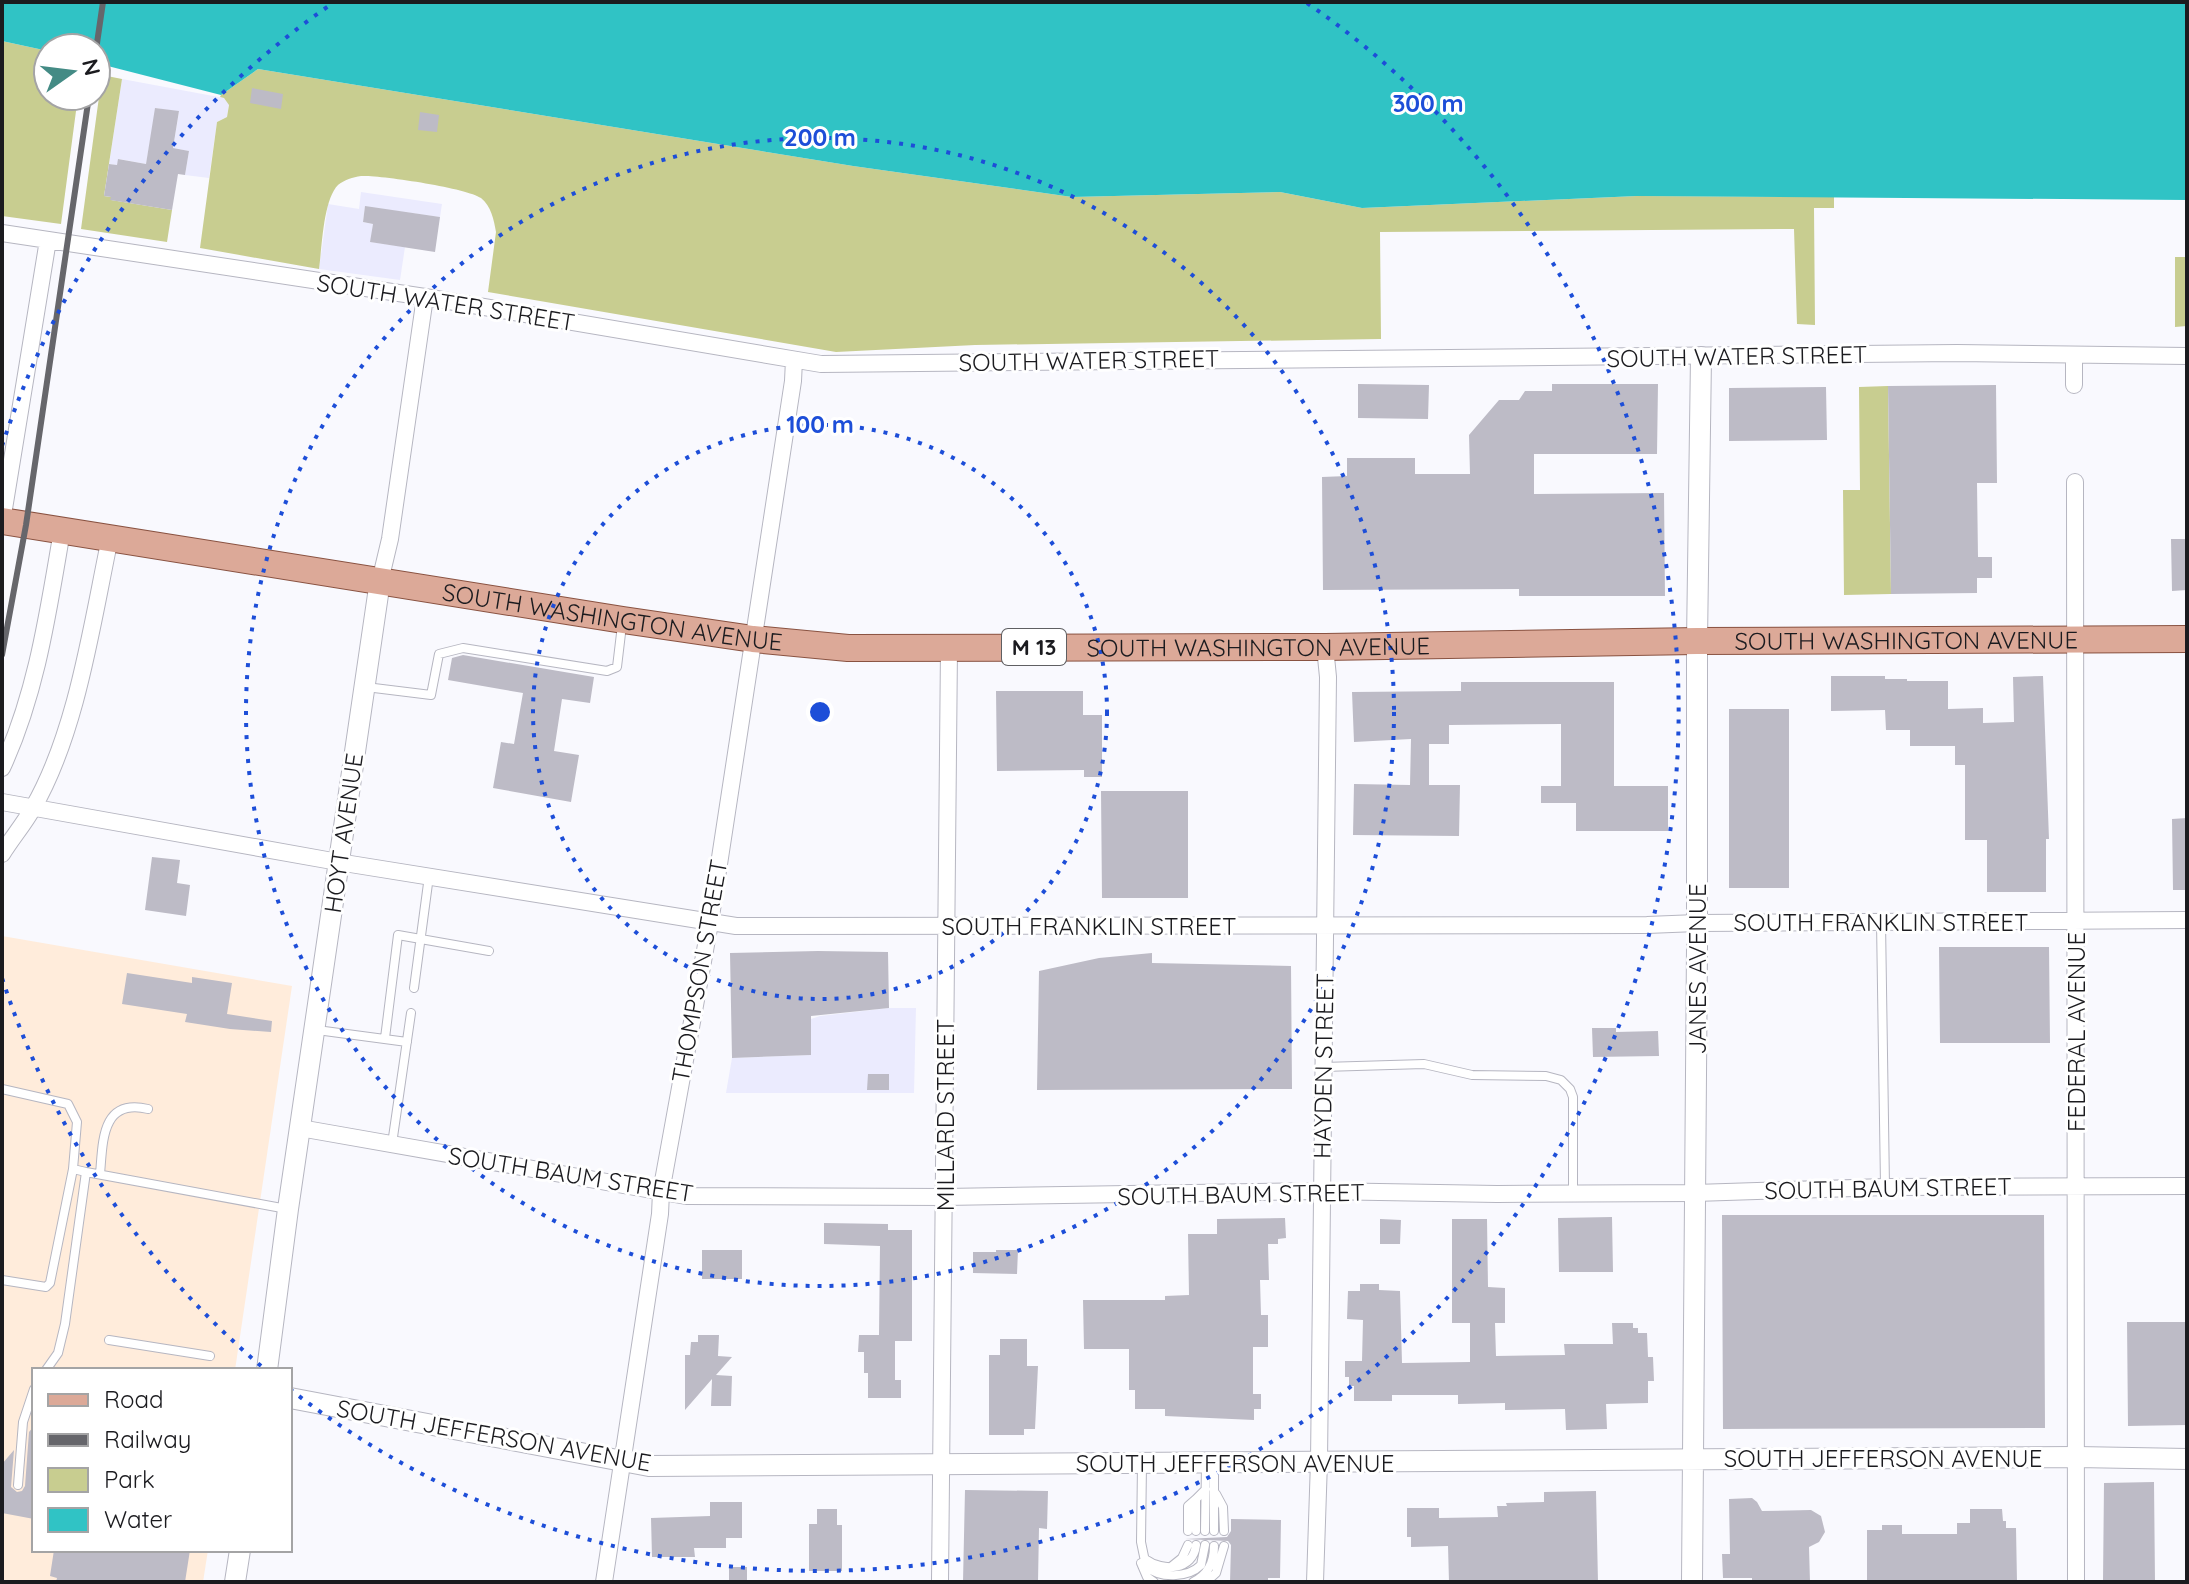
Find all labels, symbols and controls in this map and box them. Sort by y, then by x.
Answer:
north arrow [32,32,112,112]
text: N [76,56,107,78]
text: 300 m [1392,88,1464,118]
text: 200 m [784,122,856,152]
street label: SOUTH WATER STREET [315,267,577,337]
street label: SOUTH WATER STREET [1606,339,1868,373]
street label: SOUTH WATER STREET [958,343,1220,377]
text: 100 m [786,409,854,439]
street label: SOUTH WASHINGTON AVENUE [440,576,784,657]
street label: SOUTH WASHINGTON AVENUE [1734,624,2078,656]
road number: M 13 [1002,629,1066,665]
street label: SOUTH WASHINGTON AVENUE [1087,630,1430,662]
centre of rings [806,698,834,726]
street label: HOYT AVENUE [317,751,369,915]
street label: THOMPSON STREET [665,857,733,1085]
street label: JANES AVENUE [1682,883,1712,1055]
street label: SOUTH FRANKLIN STREET [1734,907,2028,937]
street label: SOUTH FRANKLIN STREET [942,911,1236,941]
street label: FEDERAL AVENUE [2061,932,2091,1132]
street label: HAYDEN STREET [1306,973,1340,1159]
street label: MILLARD STREET [930,1019,960,1211]
street label: SOUTH BAUM STREET [446,1140,696,1208]
street label: SOUTH BAUM STREET [1764,1171,2012,1205]
street label: SOUTH BAUM STREET [1117,1177,1365,1211]
legend [32,1368,292,1552]
text: Road [104,1384,164,1414]
street label: SOUTH JEFFERSON AVENUE [335,1393,653,1477]
text: Railway [104,1424,191,1454]
street label: SOUTH JEFFERSON AVENUE [1724,1443,2042,1473]
street label: SOUTH JEFFERSON AVENUE [1076,1448,1394,1478]
text: Park [104,1464,155,1494]
text: Water [104,1504,172,1534]

